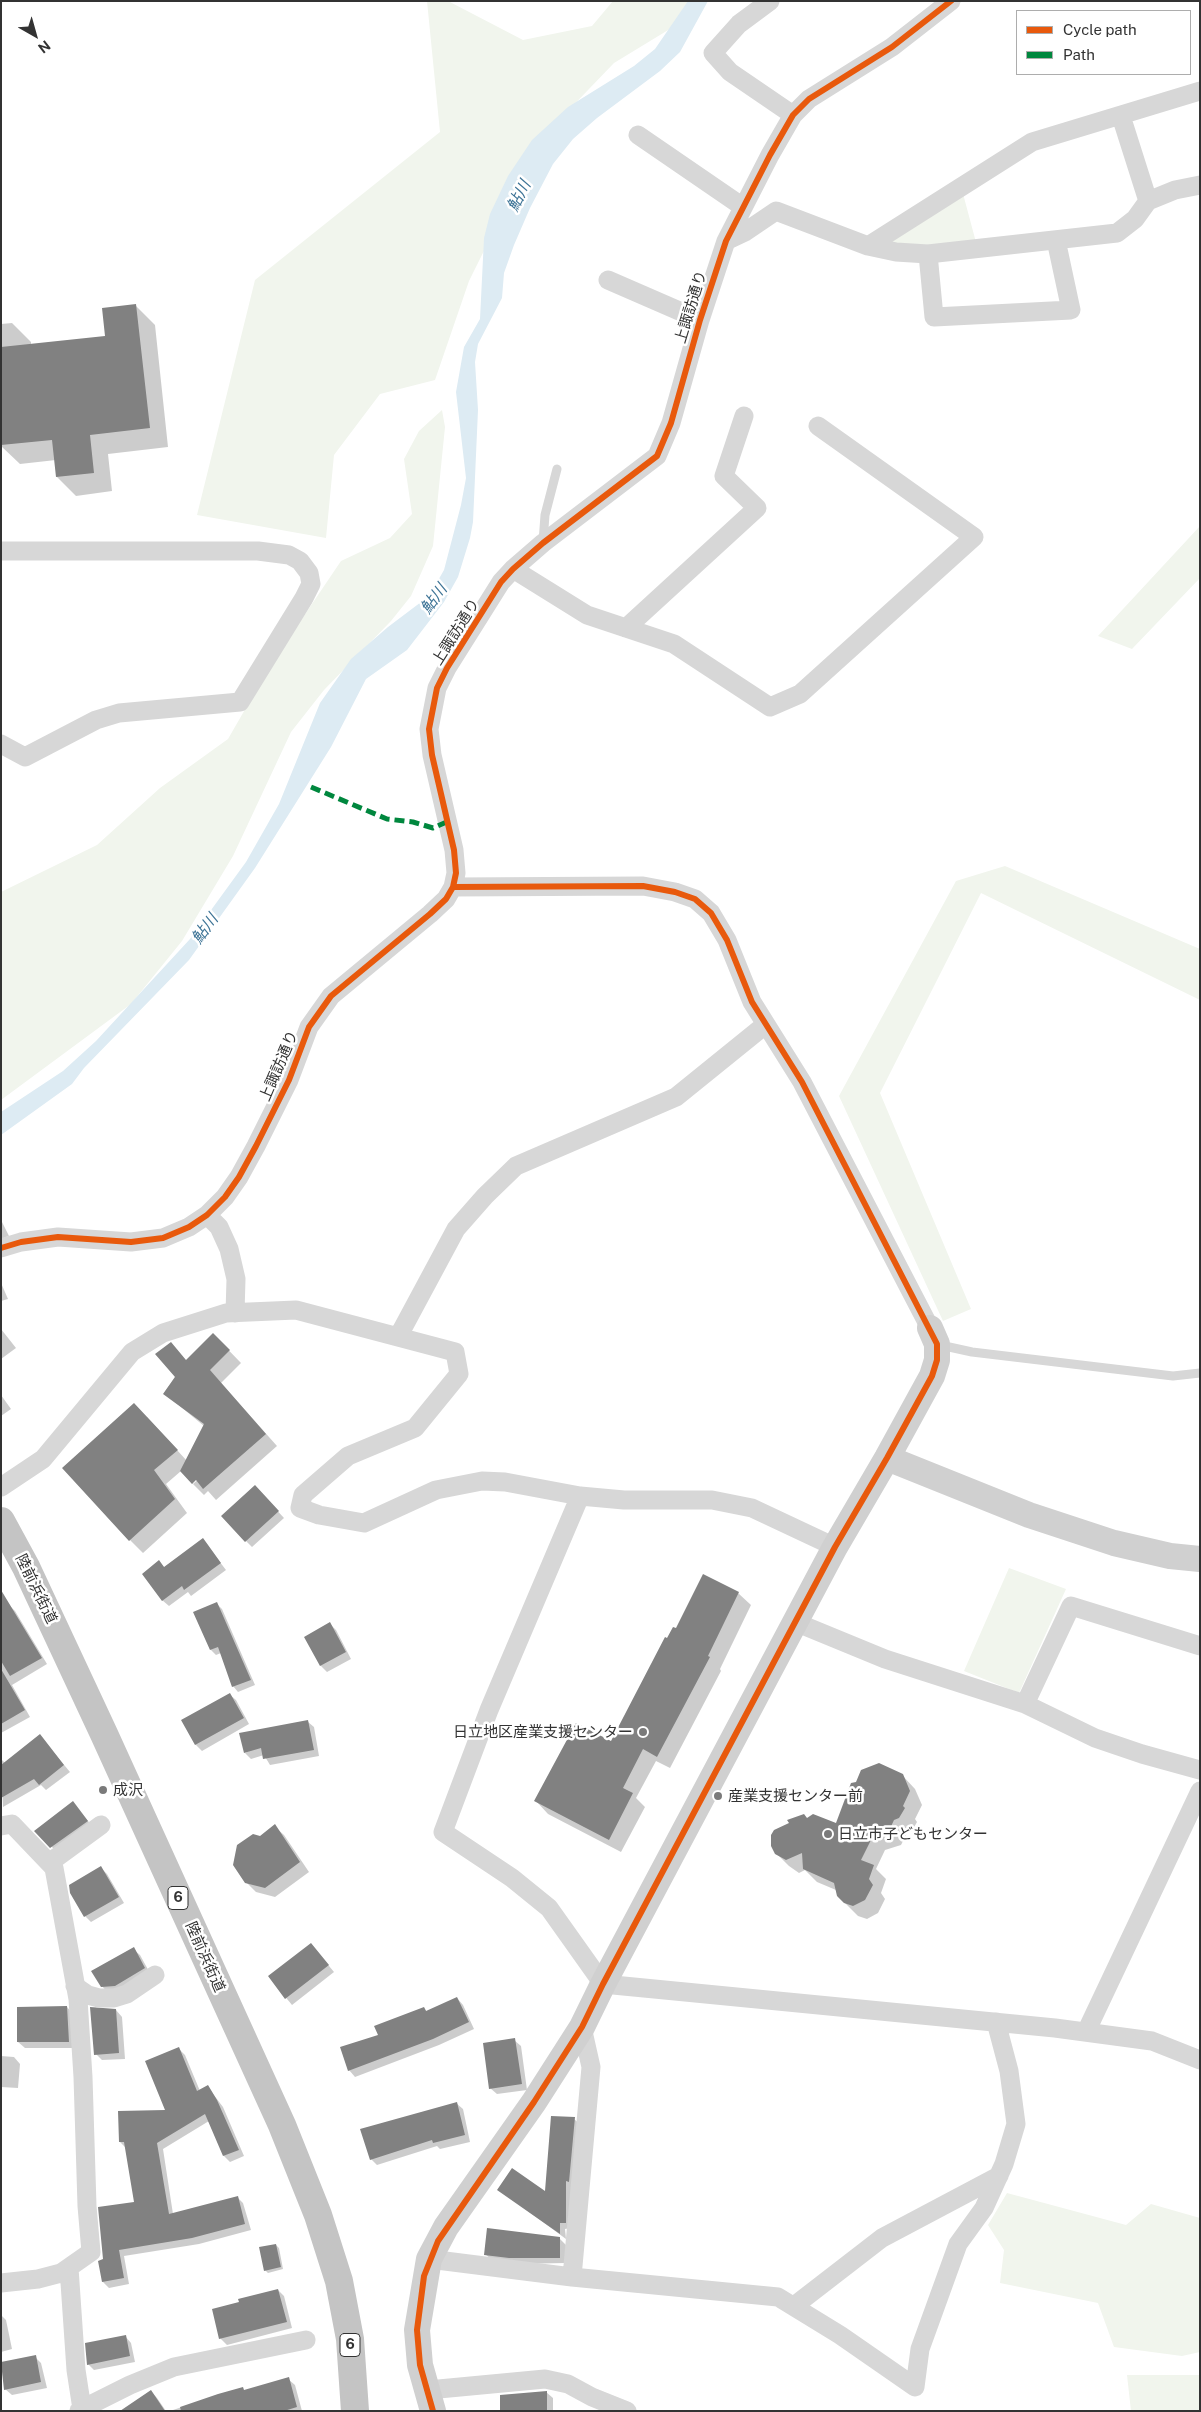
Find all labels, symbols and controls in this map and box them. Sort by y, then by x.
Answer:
north arrow [10,10,60,60]
legend [1016,10,1191,75]
text: Cycle path [1063,21,1137,38]
text: N [35,37,53,56]
text: Path [1063,46,1095,63]
water label: 鮎川 [503,177,535,215]
street label: 上諏訪通り [671,269,711,345]
water label: 鮎川 [417,580,451,618]
street label: 上諏訪通り [428,595,484,669]
water label: 鮎川 [188,910,222,948]
street label: 上諏訪通り [256,1028,302,1104]
street label: 陸前浜街道 [11,1551,61,1627]
place label: 日立地区産業支援センター [453,1723,633,1741]
marker: 日立地区産業支援センター [637,1726,649,1738]
place label: 成沢 [113,1781,143,1799]
marker: 成沢 [97,1784,109,1796]
place label: 産業支援センター前 [728,1787,863,1805]
marker: 産業支援センター前 [712,1790,724,1802]
place label: 日立市子どもセンター [838,1825,988,1843]
marker: 日立市子どもセンター [822,1828,834,1840]
road number: 6 [168,1886,188,1910]
street label: 陸前浜街道 [182,1919,228,1995]
road number: 6 [340,2334,360,2356]

